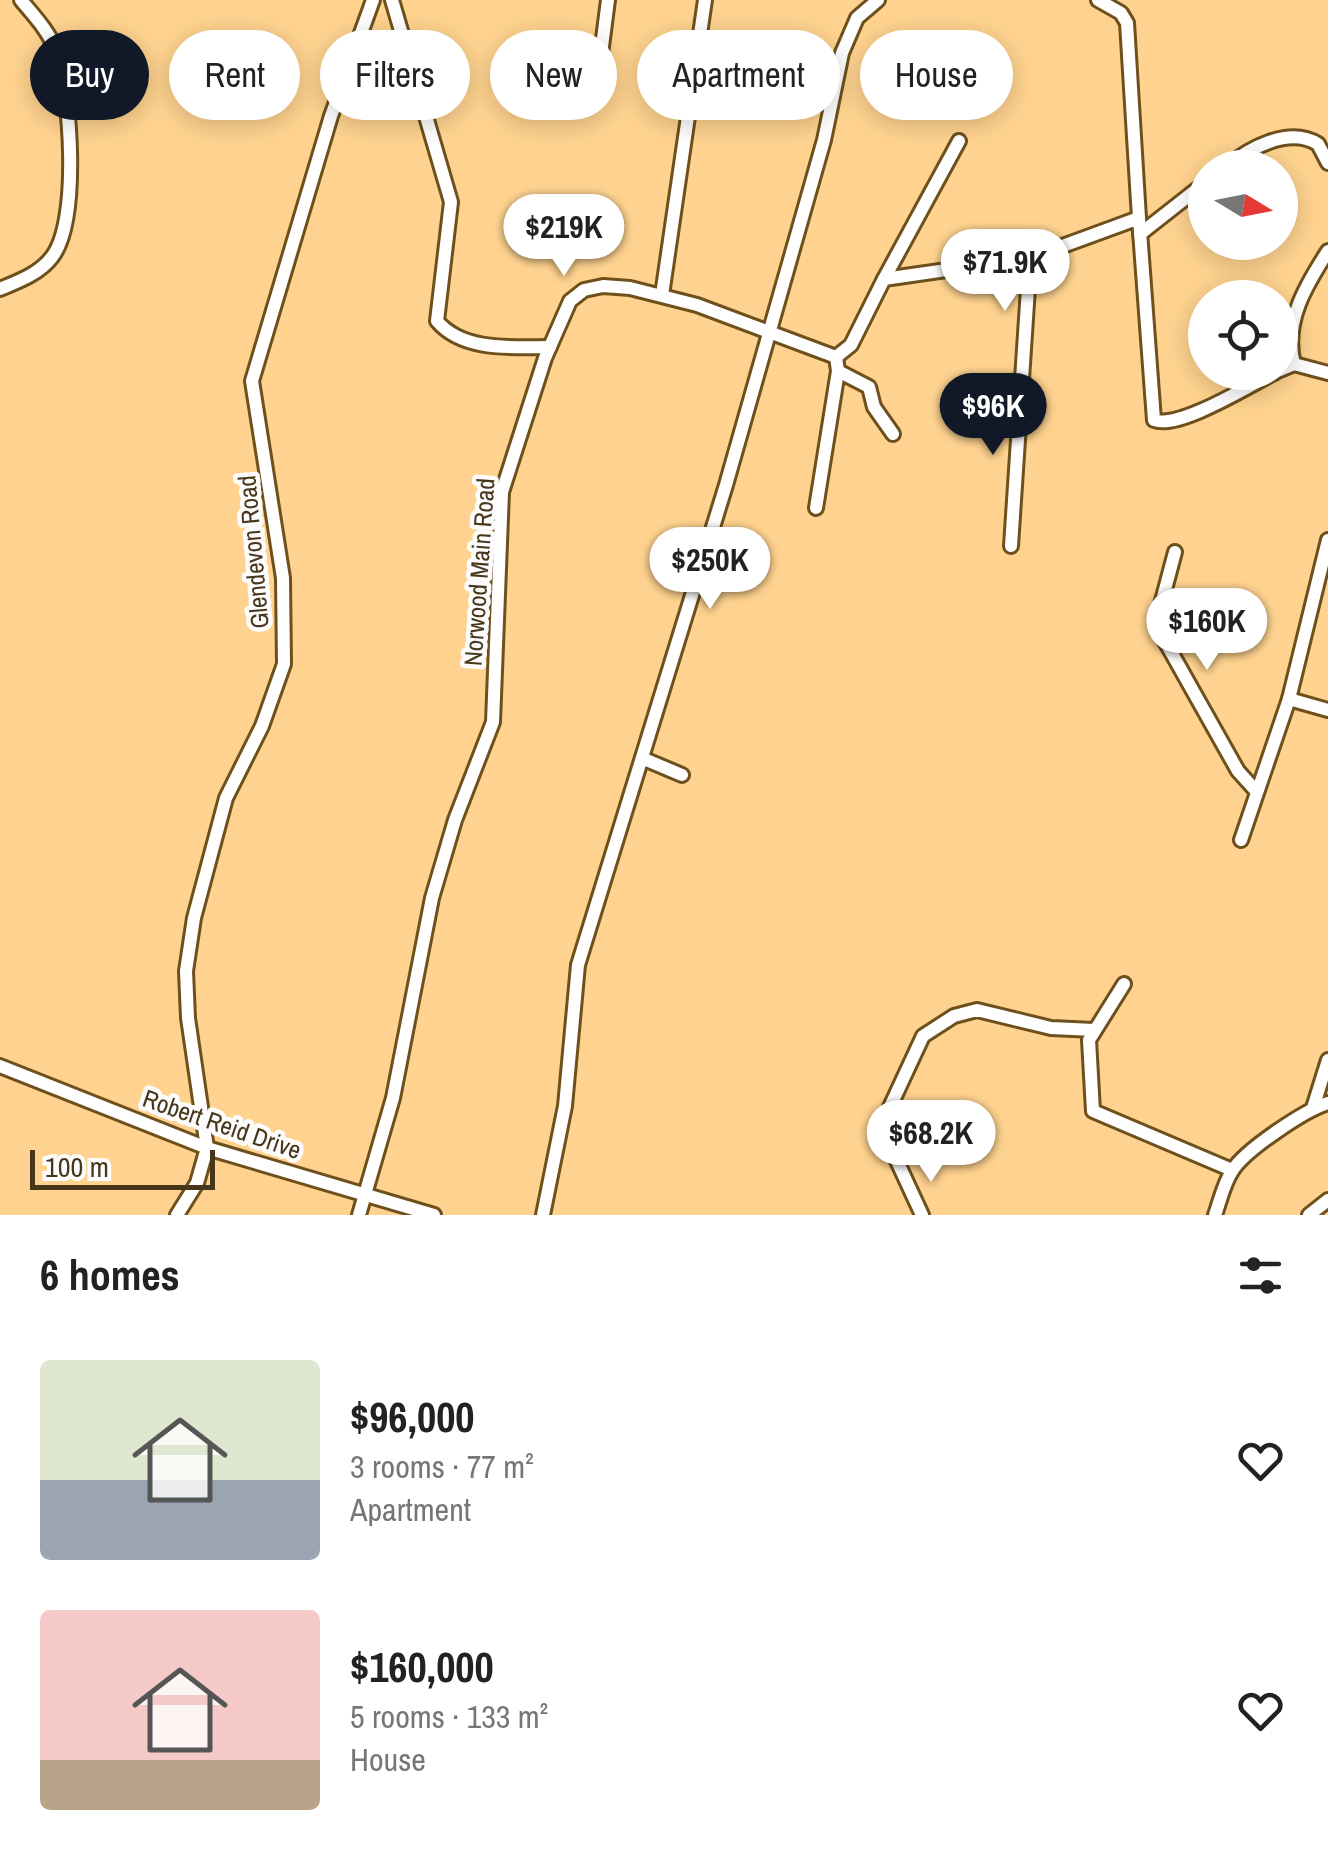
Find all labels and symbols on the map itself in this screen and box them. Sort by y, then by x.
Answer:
north arrow [1188,150,1298,260]
pin: $219K [494,194,634,279]
pin: $71.9K [924,229,1086,314]
pin: $96K [934,373,1052,458]
street label: Glendevon Road [229,474,277,630]
street label: Norwood Main Road [455,477,503,667]
pin: $250K [640,527,780,612]
pin: $160K [1137,588,1277,673]
street label: Robert Reid Drive [138,1081,306,1167]
pin: $68.2K [850,1100,1012,1185]
scale bar [30,1145,215,1190]

